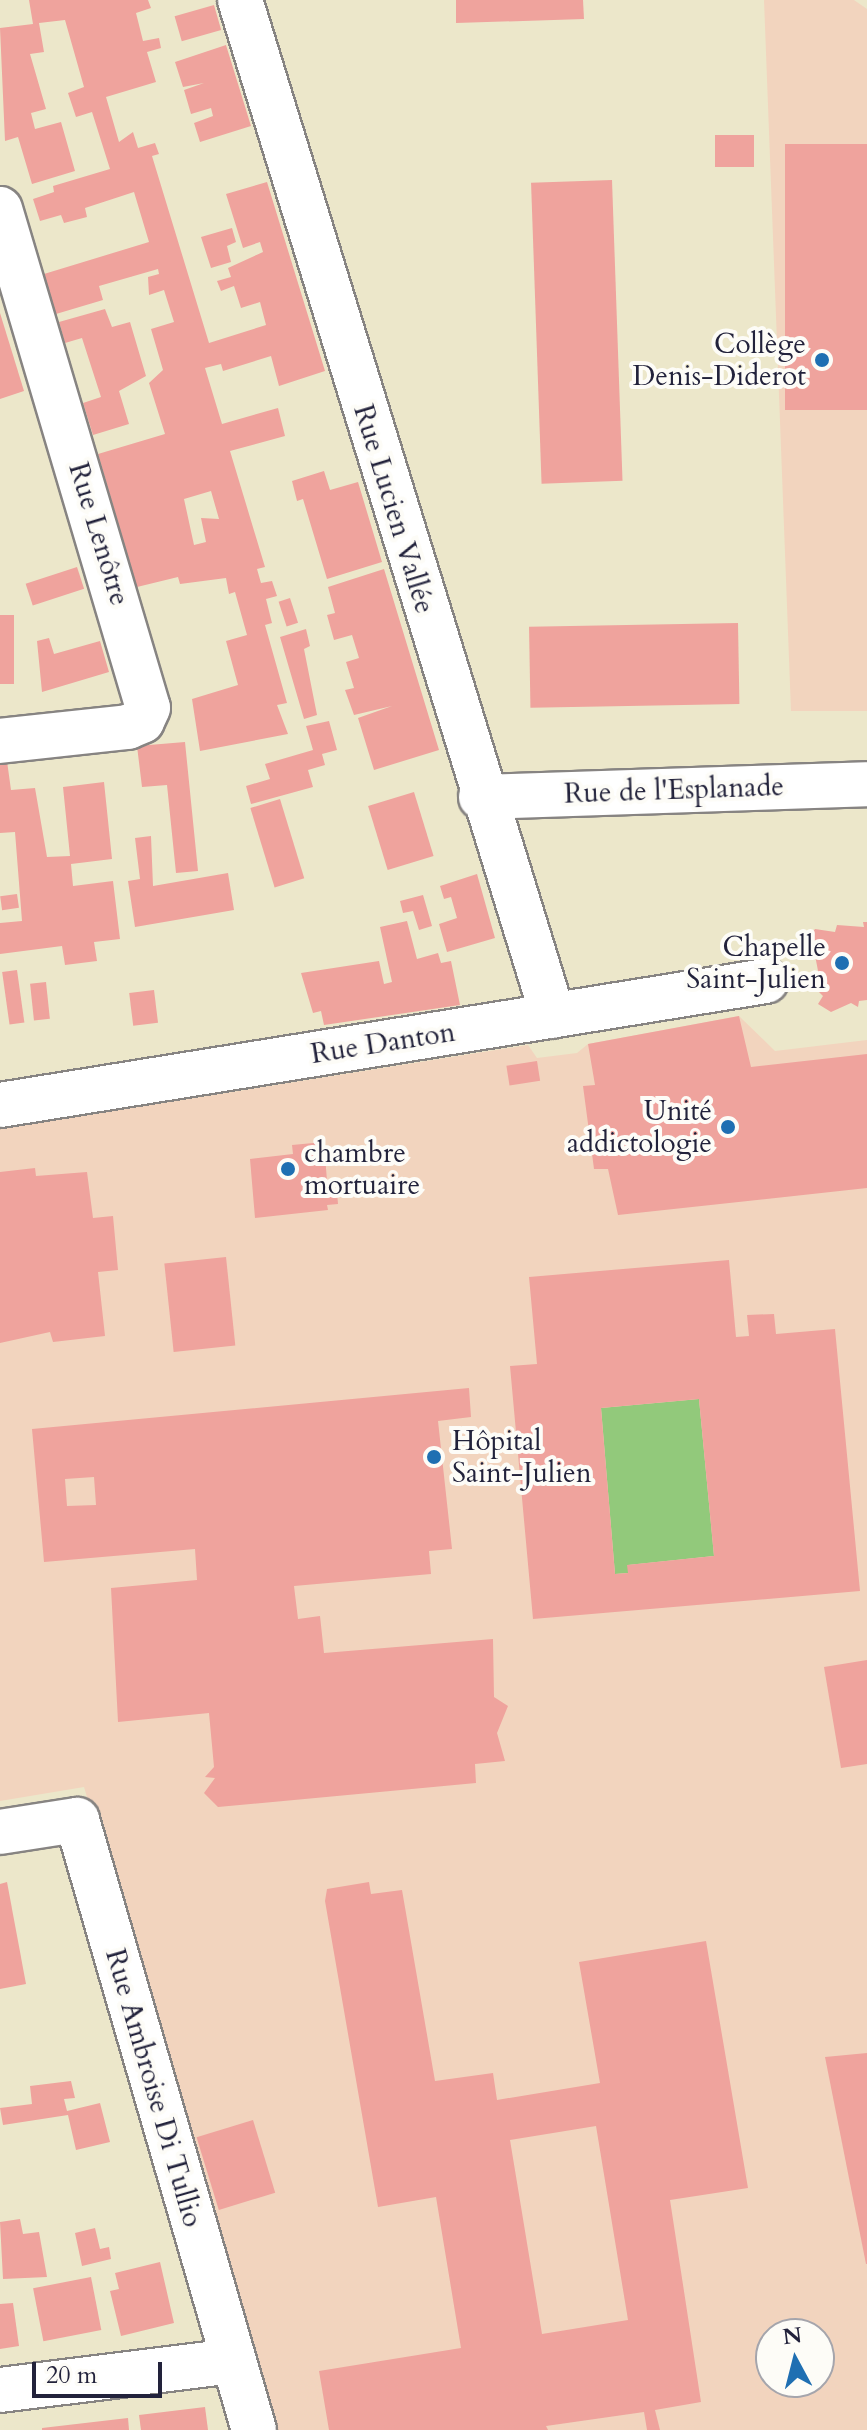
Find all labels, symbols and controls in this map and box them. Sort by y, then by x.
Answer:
place label: Collège Denis-Diderot [632,327,806,393]
marker: Collège Denis-Diderot [813,351,831,369]
street label: Rue Lucien Vallée [346,401,442,617]
street label: Rue Lenôtre [61,459,137,609]
street label: Rue de l'Esplanade [563,769,785,811]
place label: Chapelle Saint-Julien [686,930,826,996]
marker: Chapelle Saint-Julien [833,954,851,972]
street label: Rue Danton [308,1015,458,1071]
place label: Unité addictologie [567,1094,712,1160]
marker: Unité addictologie [719,1118,737,1136]
place label: chambre mortuaire [304,1136,420,1202]
marker: chambre mortuaire [279,1160,297,1178]
place label: Hôpital Saint-Julien [452,1424,592,1490]
marker: Hôpital Saint-Julien [423,1446,445,1468]
street label: Rue Ambroise Di Tullio [98,1945,210,2231]
north arrow [755,2318,835,2398]
text: N [781,2320,804,2352]
scale bar [36,2346,166,2396]
text: 20 m [46,2359,97,2392]

